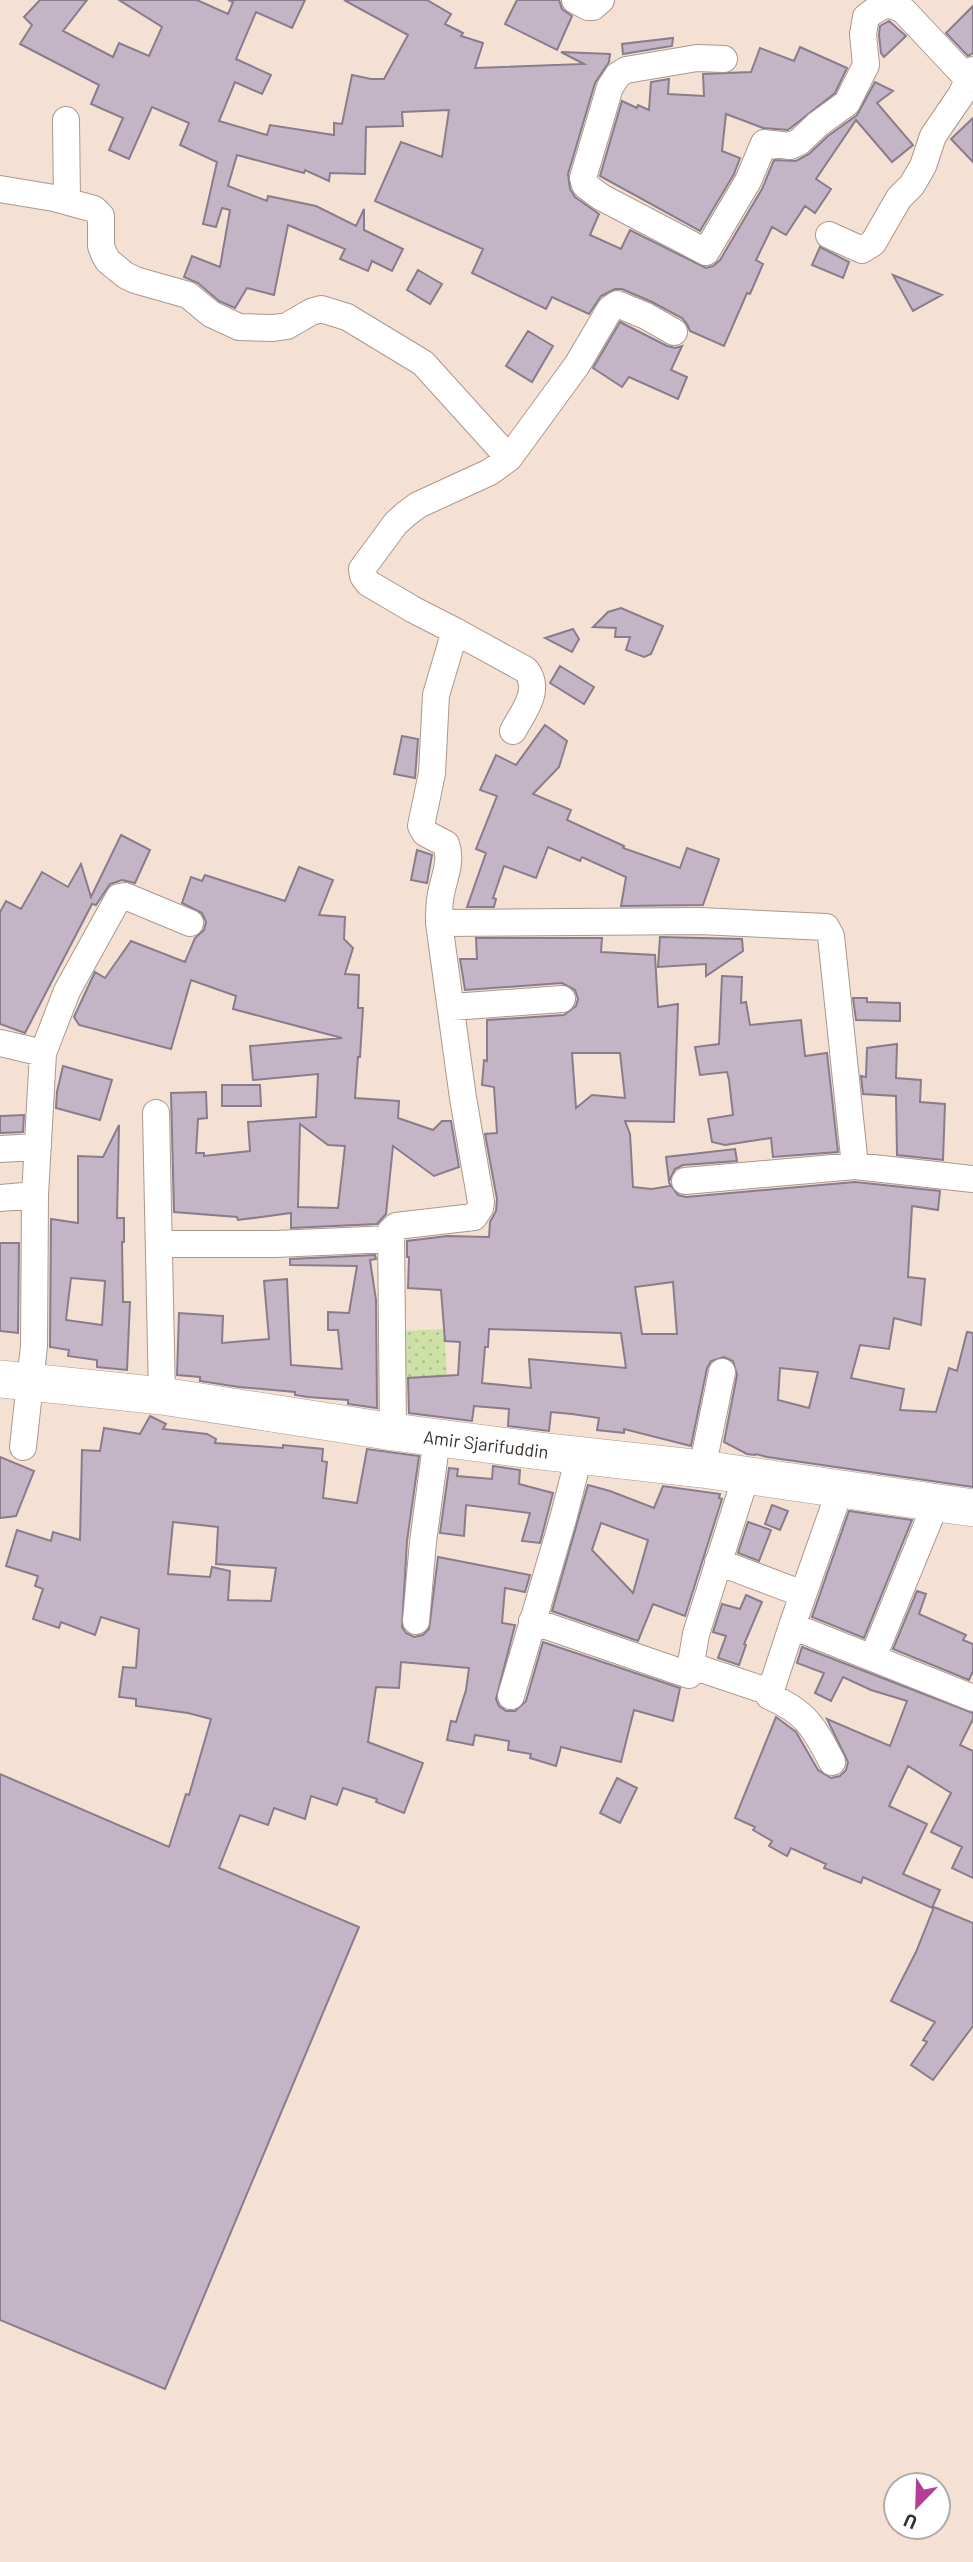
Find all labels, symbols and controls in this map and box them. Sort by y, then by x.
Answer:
street label: Amir Sjarifuddin [422,1425,550,1463]
north arrow [882,2471,952,2541]
text: U [900,2509,920,2535]

